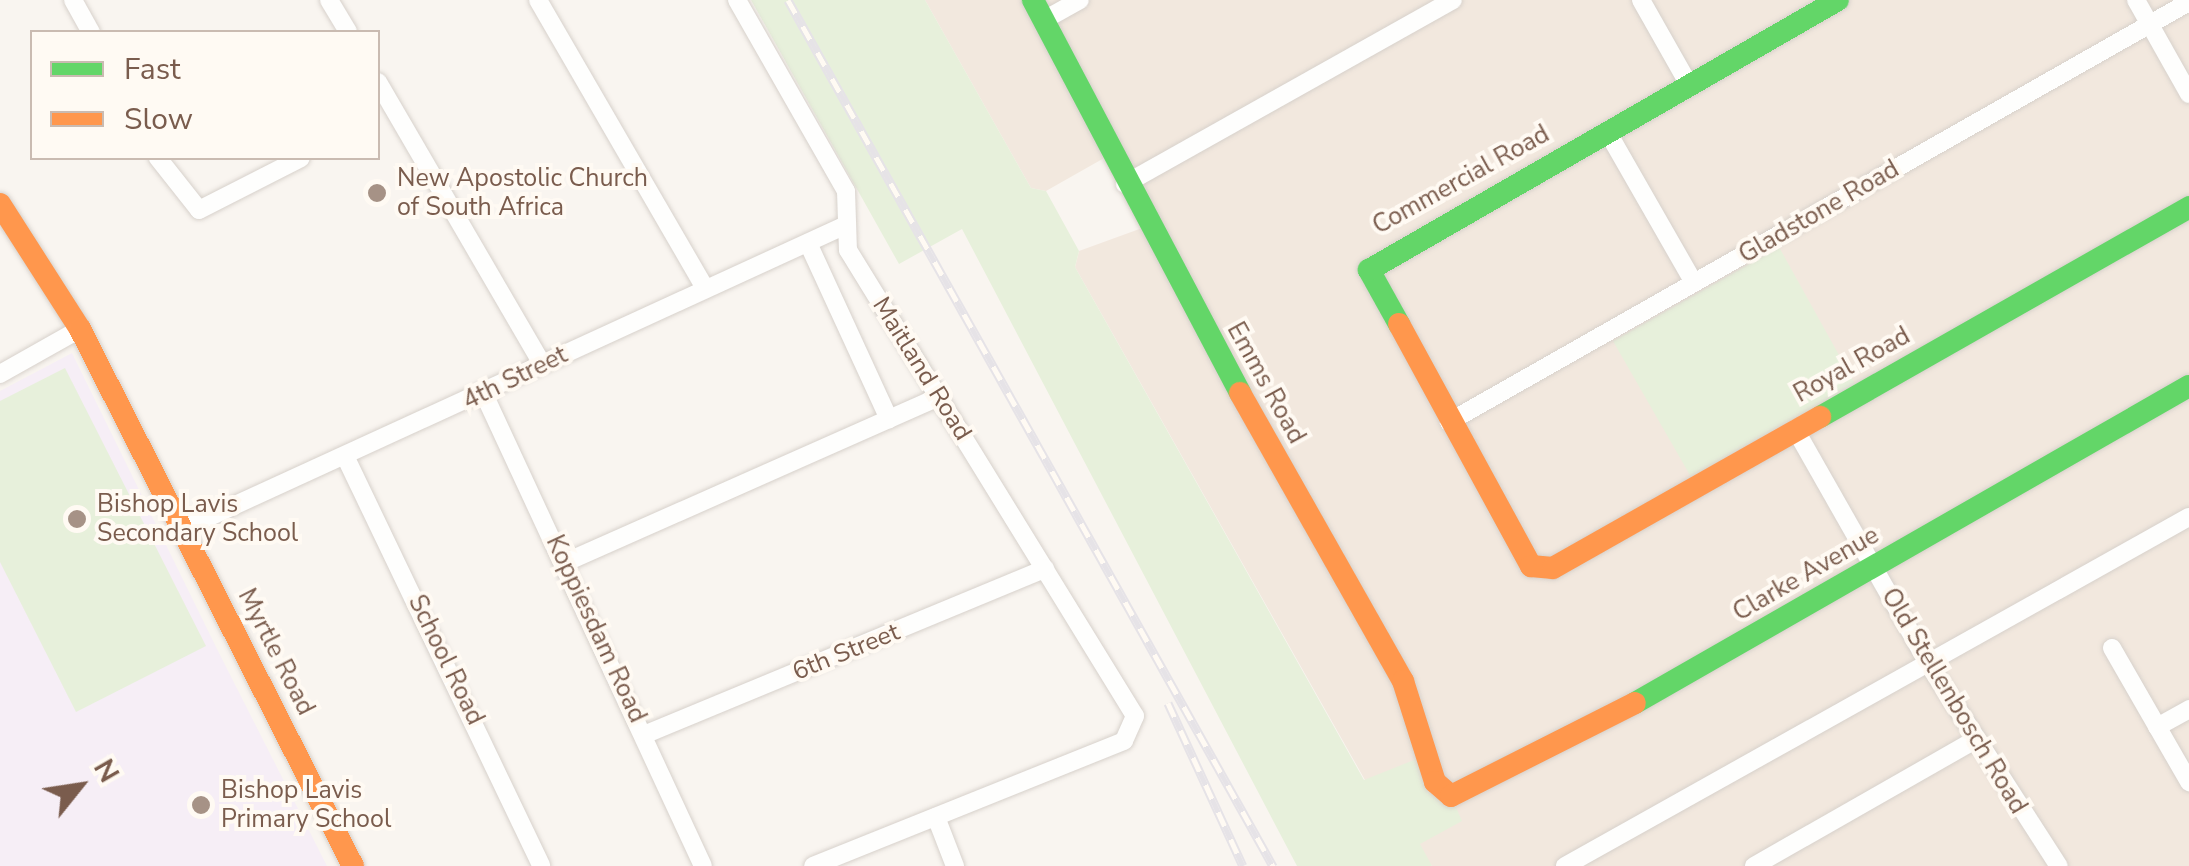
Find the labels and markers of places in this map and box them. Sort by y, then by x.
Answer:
place label: New Apostolic Church of South Africa [397,164,648,223]
marker: New Apostolic Church of South Africa [366,182,388,204]
place label: Bishop Lavis Secondary School [97,490,298,549]
marker: Bishop Lavis Secondary School [66,508,88,530]
place label: Bishop Lavis Primary School [221,776,391,835]
marker: Bishop Lavis Primary School [190,794,212,816]

